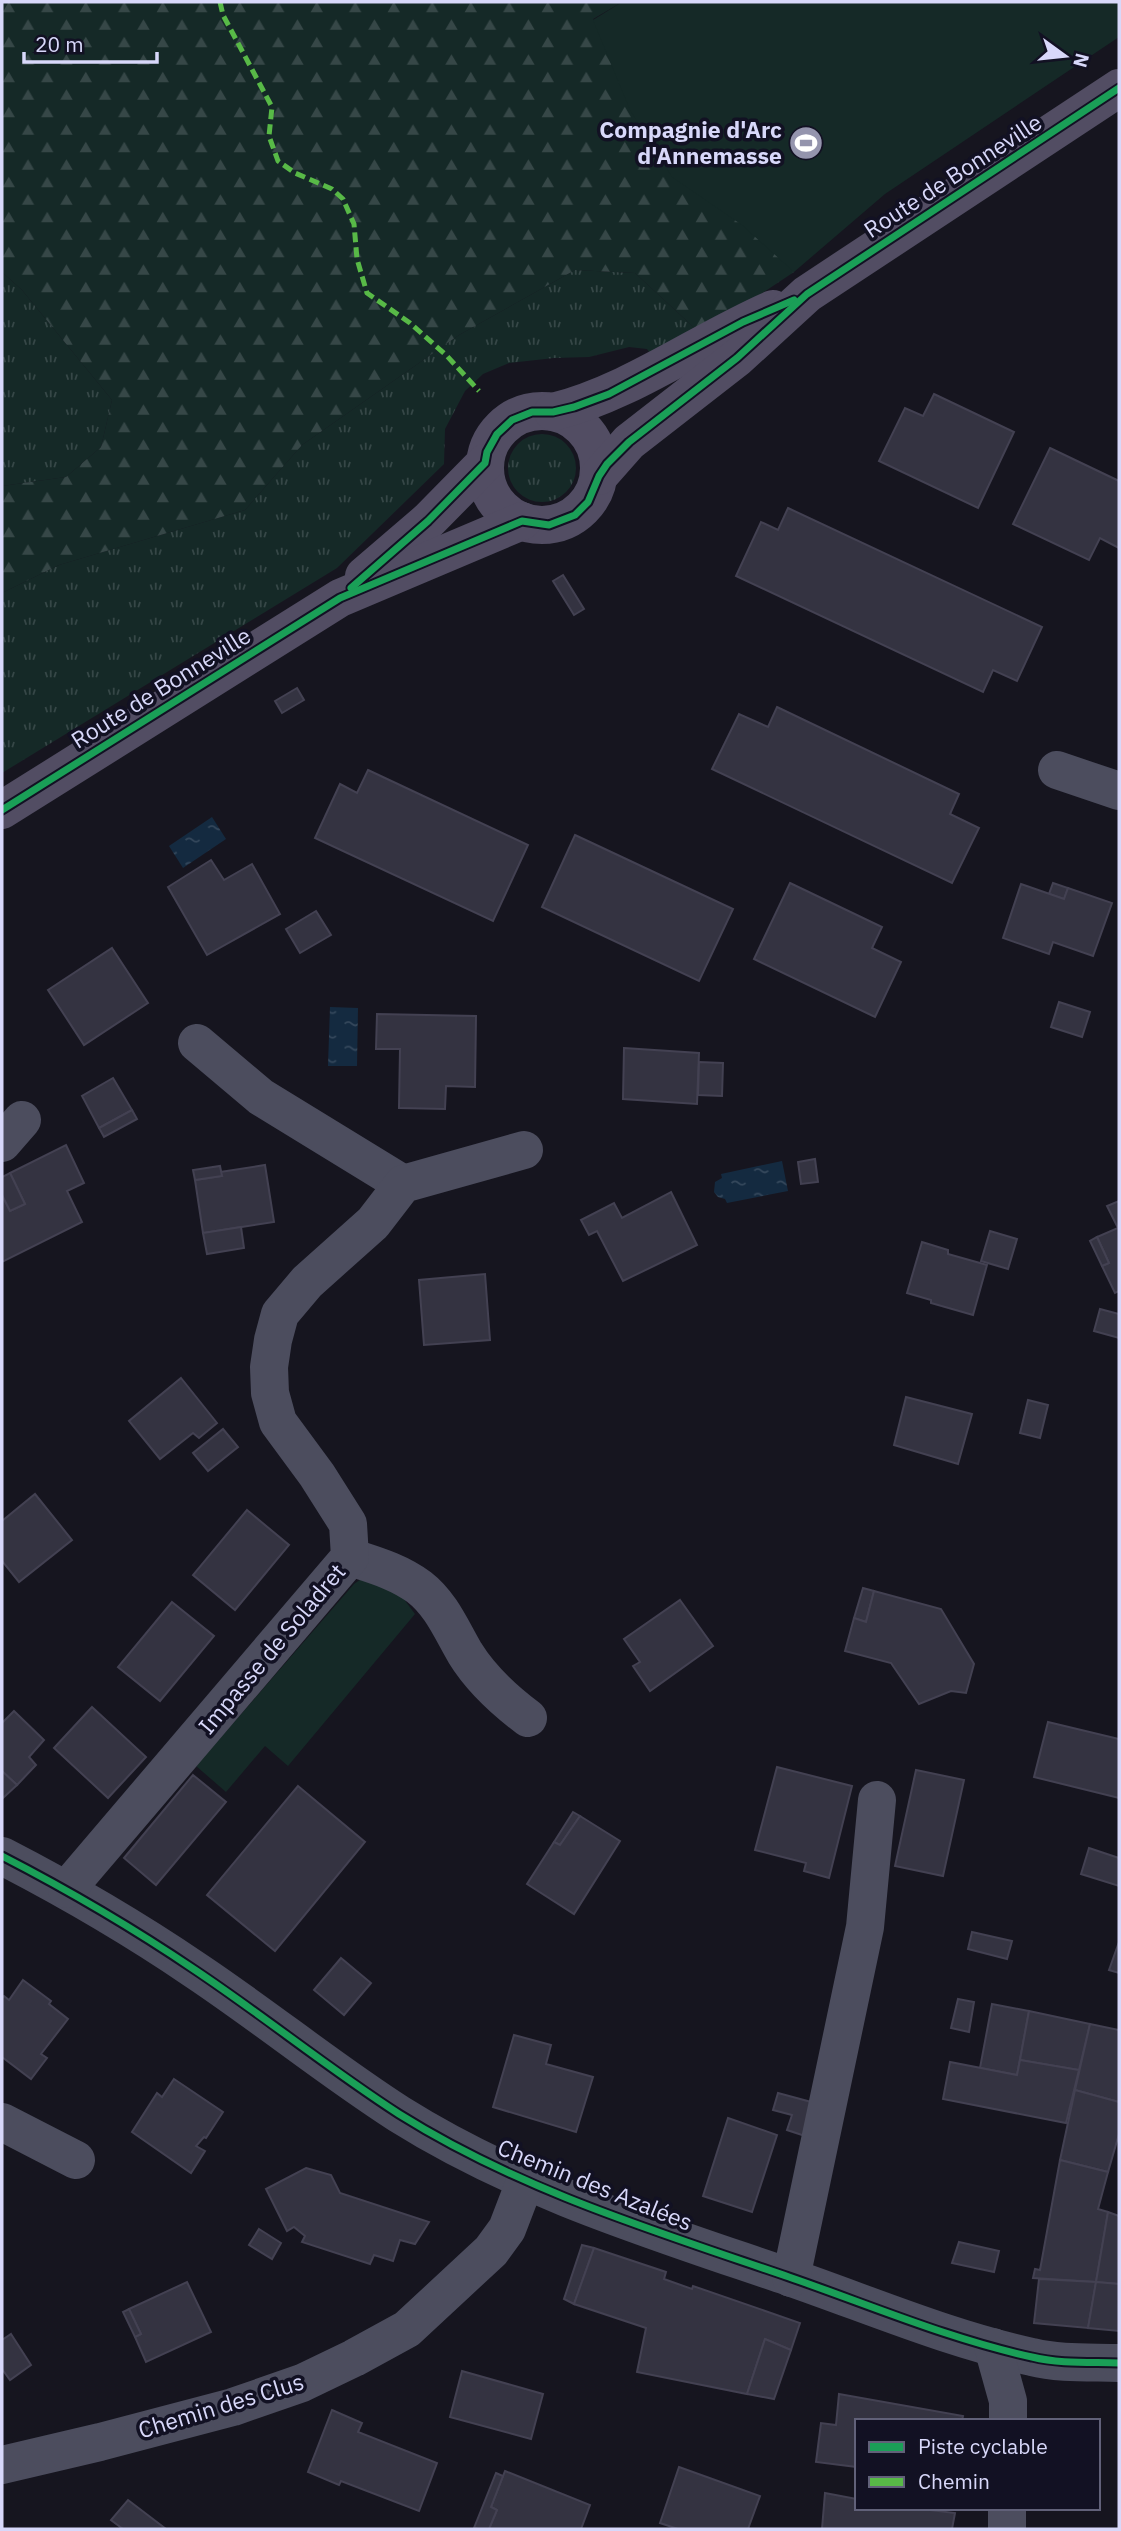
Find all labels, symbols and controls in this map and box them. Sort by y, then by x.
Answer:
scale bar [24,21,158,65]
north arrow [1030,21,1100,91]
text: 20 m [35,30,84,58]
text: N [1068,51,1095,70]
street label: Route de Bonneville [858,106,1047,244]
place label: Compagnie d'Arc d'Annemasse [599,114,782,170]
sports icon: Compagnie d'Arc d'Annemasse [787,124,825,162]
street label: Route de Bonneville [65,620,256,755]
street label: Impasse de Soladret [191,1557,351,1740]
street label: Chemin des Azalées [494,2131,697,2237]
street label: Chemin des Clus [134,2366,307,2444]
legend [855,2419,1100,2510]
text: Piste cyclable [918,2432,1048,2460]
text: Chemin [918,2467,990,2495]

